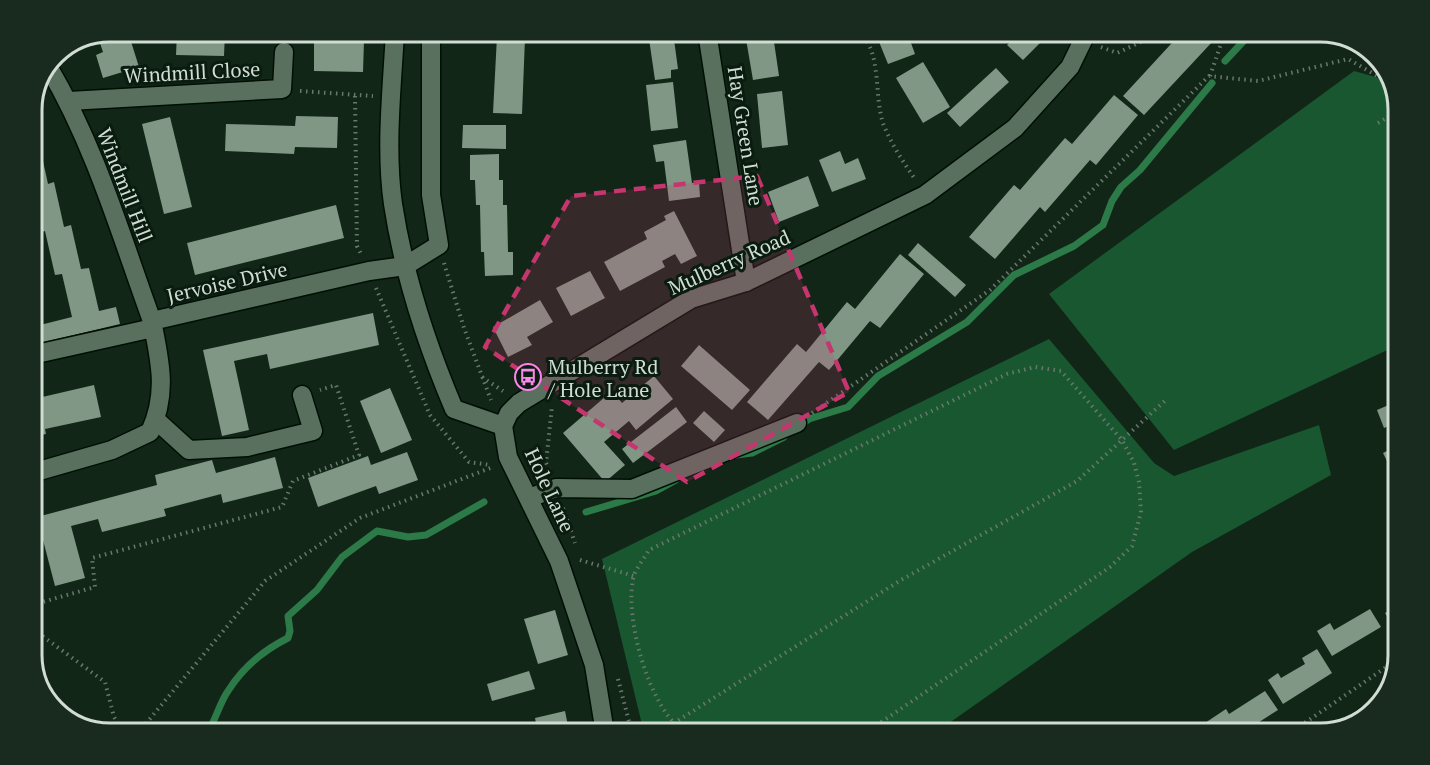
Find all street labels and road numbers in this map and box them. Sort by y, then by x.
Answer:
street label: Windmill Close [123,55,261,89]
street label: Hay Green Lane [722,64,770,208]
street label: Windmill Hill [91,124,159,246]
street label: Mulberry Road [664,223,794,301]
street label: Jervoise Drive [164,255,290,309]
street label: Hole Lane [519,444,581,536]

